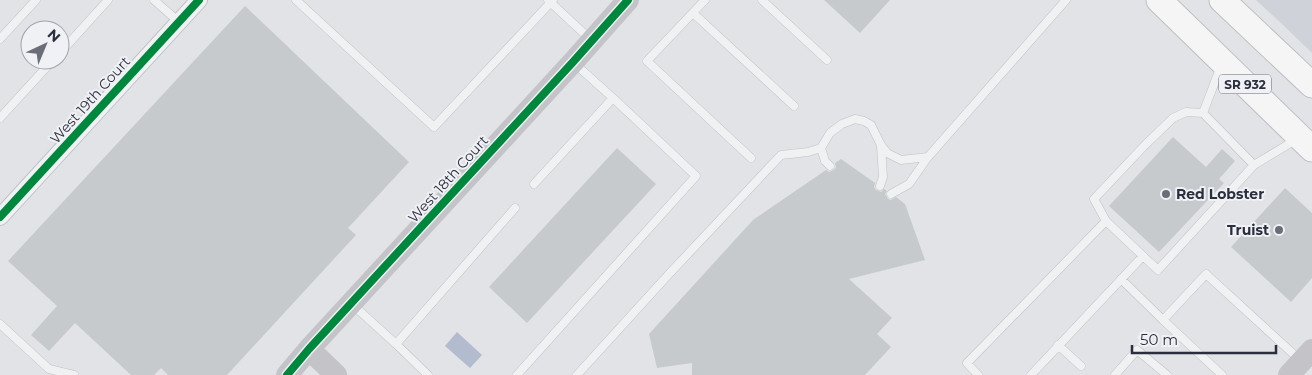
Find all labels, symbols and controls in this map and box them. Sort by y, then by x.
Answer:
north arrow [20,20,70,70]
text: N [44,25,64,46]
street label: West 19th Court [46,52,134,147]
road number: SR 932 [1219,74,1271,94]
street label: West 18th Court [404,131,492,226]
place label: Red Lobster [1176,185,1264,203]
marker: Red Lobster [1160,188,1172,200]
place label: Truist [1227,221,1269,239]
marker: Truist [1273,224,1285,236]
scale bar [1132,322,1276,354]
text: 50 m [1140,330,1178,349]

